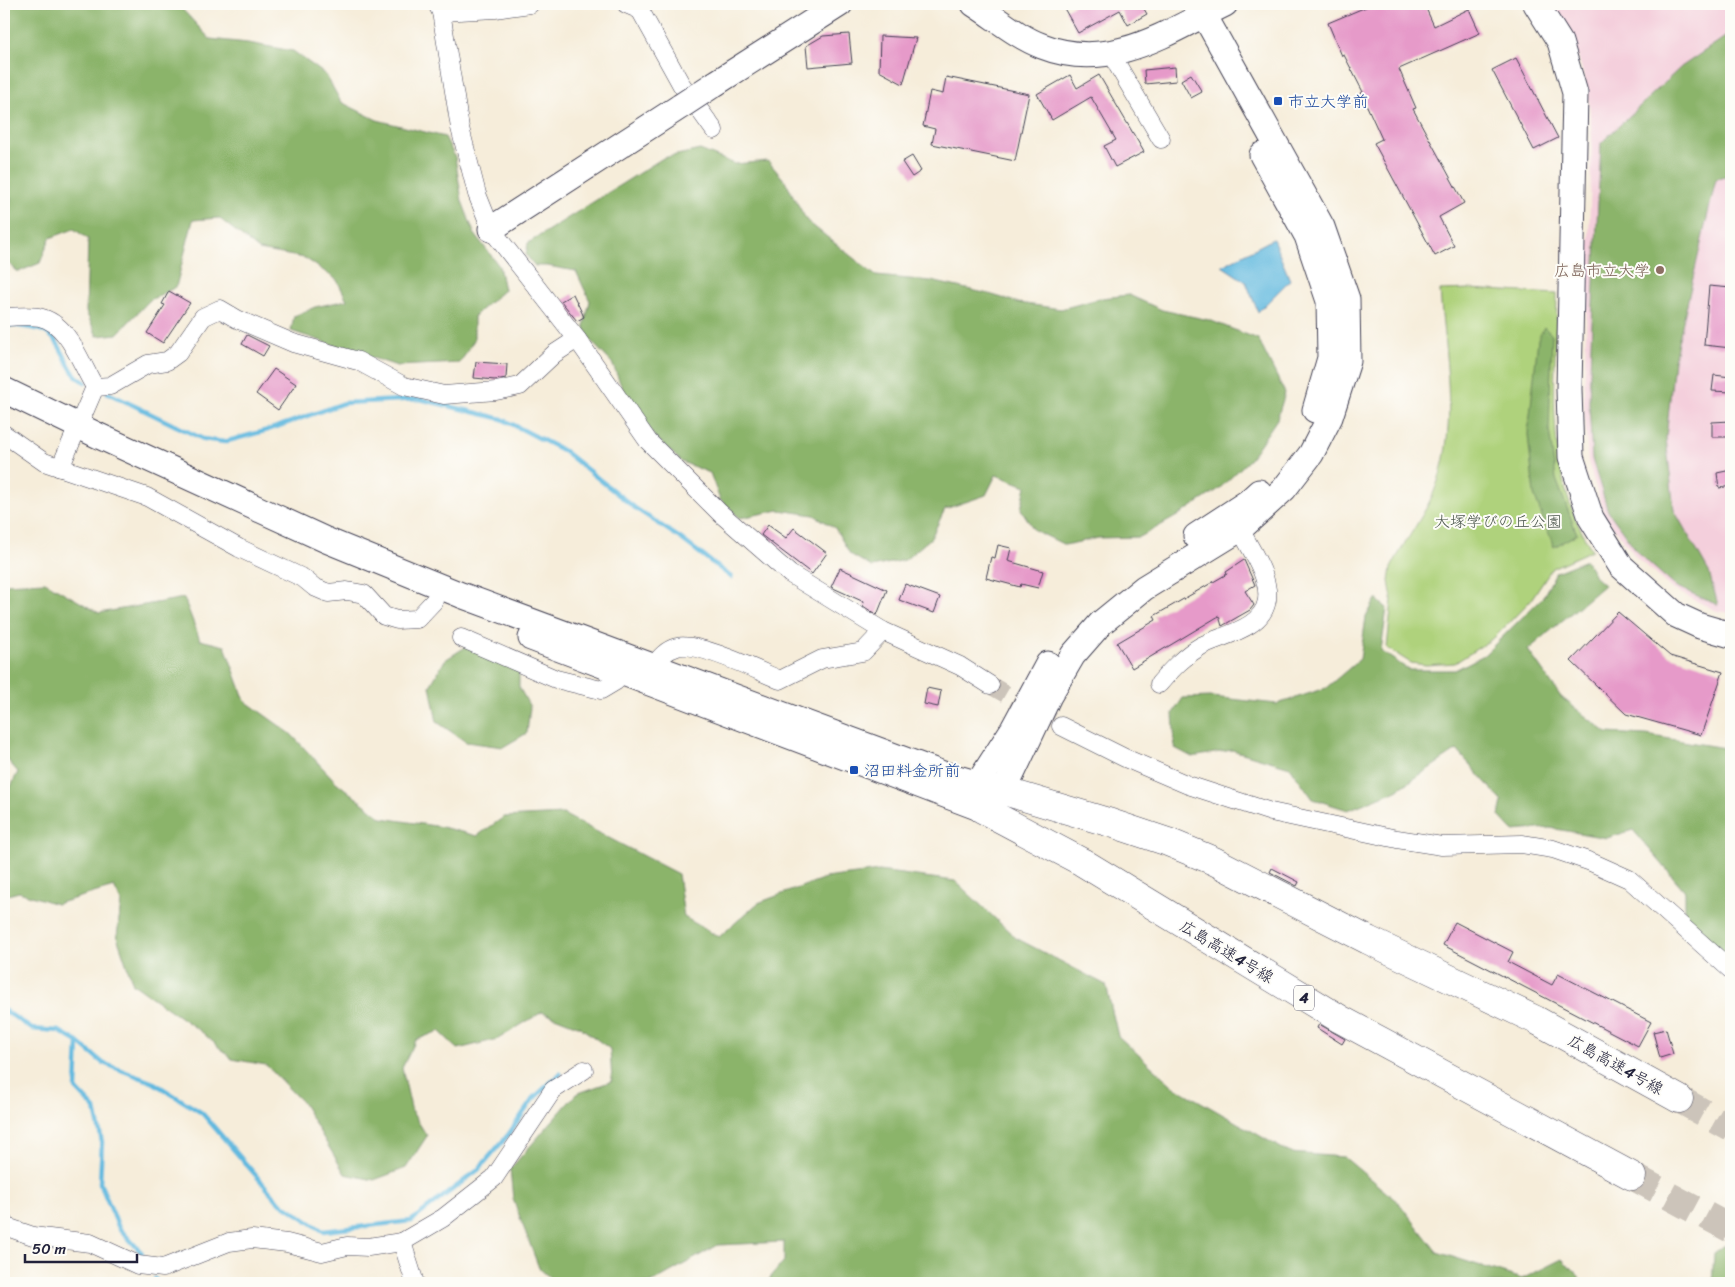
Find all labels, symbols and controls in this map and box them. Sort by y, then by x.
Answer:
place label: 市立大学前 [1288,87,1368,116]
marker: 市立大学前 [1272,95,1284,107]
place label: 広島市立大学 [1554,256,1650,285]
marker: 広島市立大学 [1654,264,1666,276]
park label: 大塚学びの丘公園 [1434,507,1562,536]
place label: 沼田料金所前 [864,756,960,785]
marker: 沼田料金所前 [848,764,860,776]
street label: 広島高速4号線 [1174,912,1280,991]
road number: 4 [1294,986,1314,1010]
street label: 広島高速4号線 [1562,1026,1669,1103]
scale bar [25,1232,138,1264]
text: 50 m [32,1236,67,1262]

